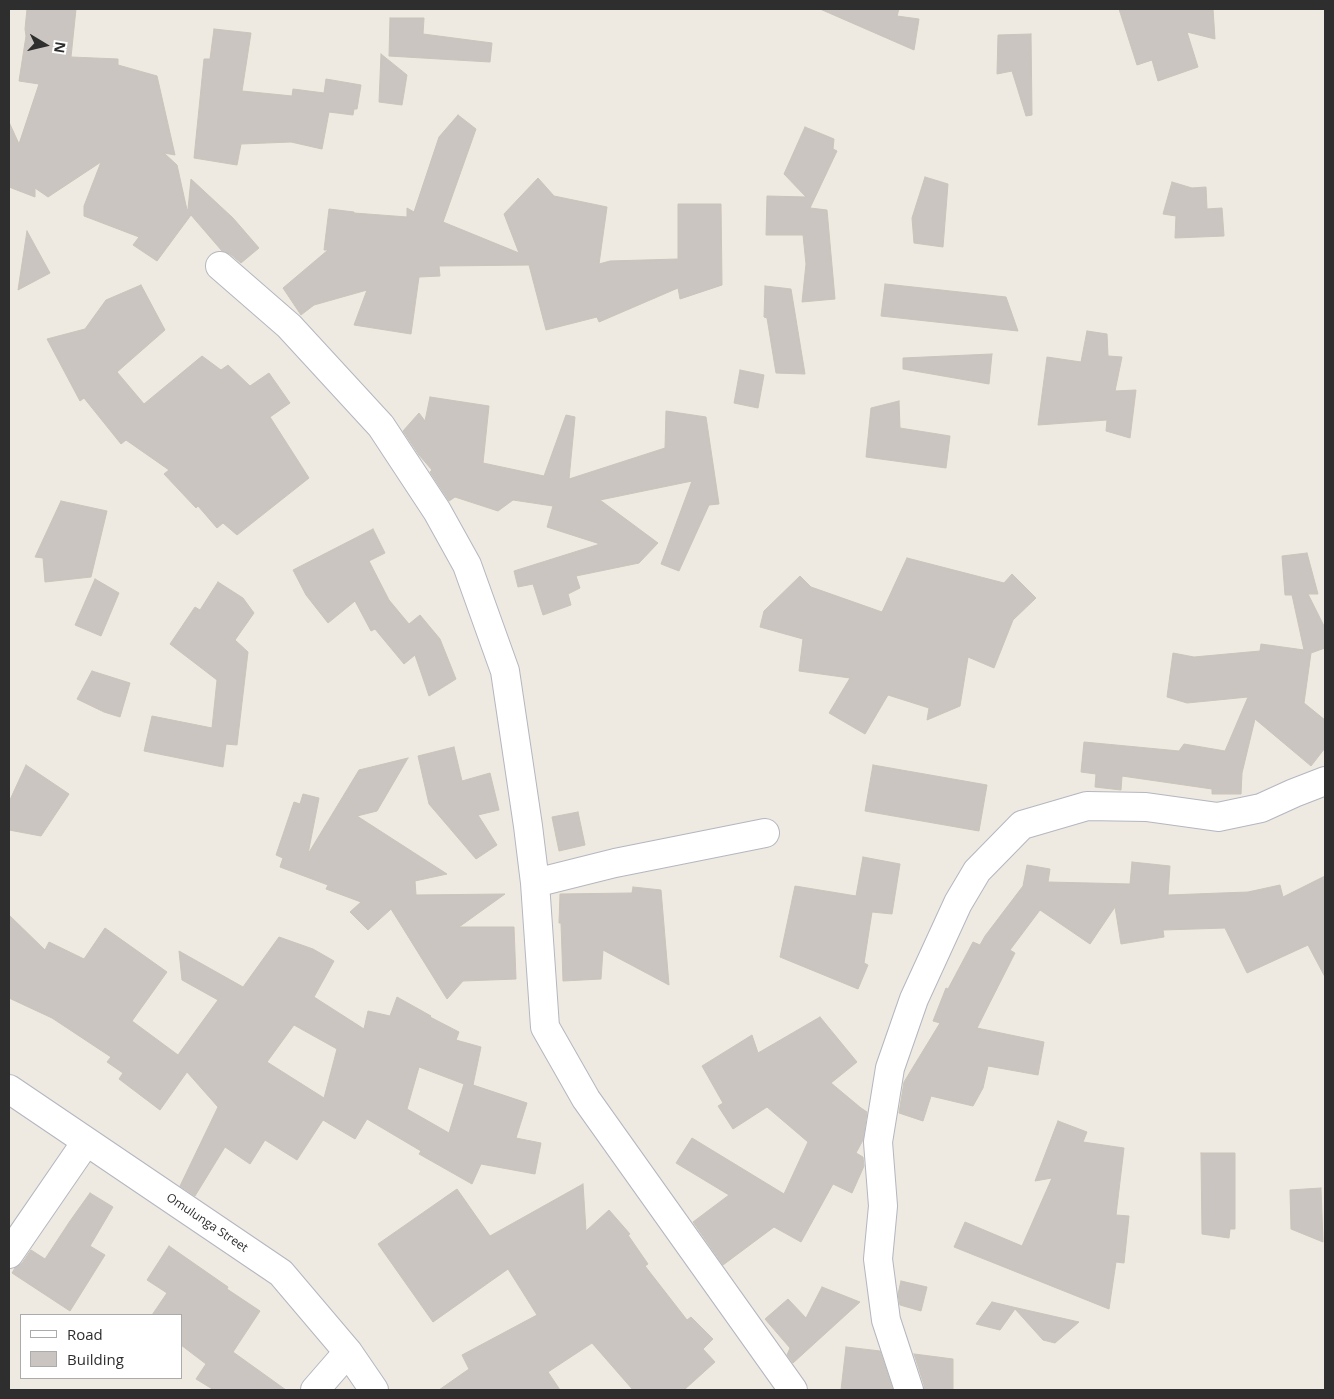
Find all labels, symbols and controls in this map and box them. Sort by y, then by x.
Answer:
north arrow [20,20,70,70]
text: N [50,40,71,55]
street label: Omulunga Street [163,1190,251,1256]
legend [20,1314,182,1379]
text: Road [67,1324,103,1344]
text: Building [67,1349,124,1369]

